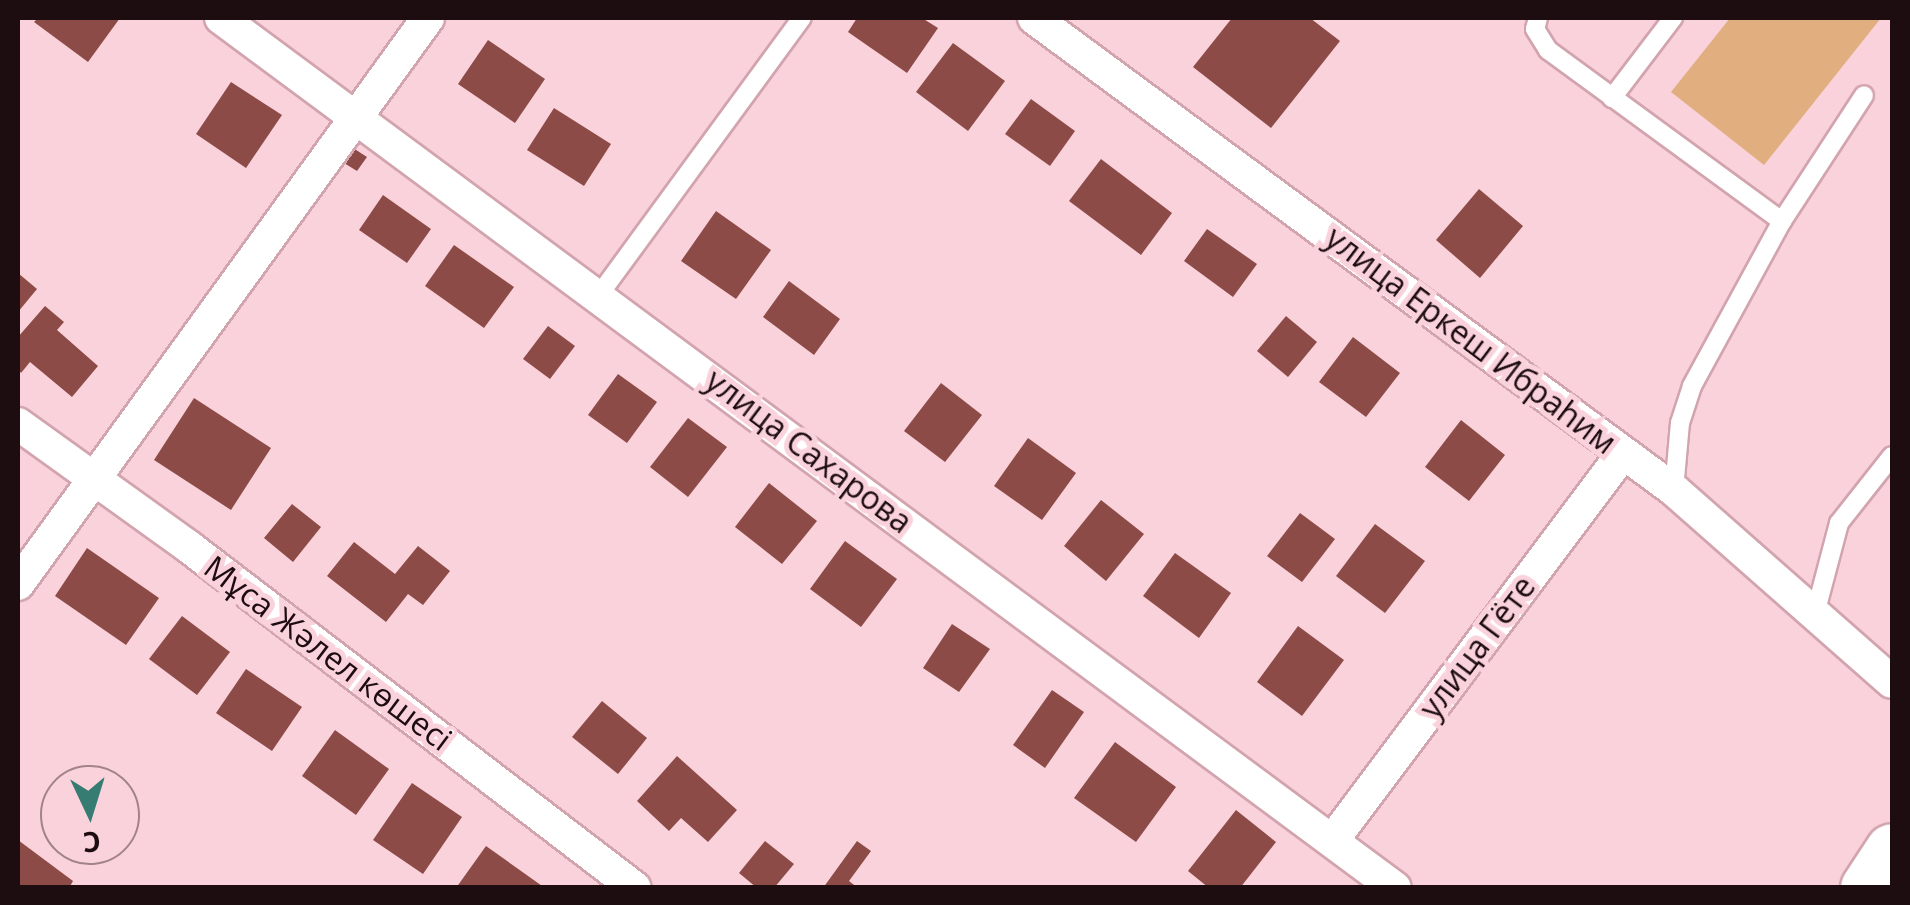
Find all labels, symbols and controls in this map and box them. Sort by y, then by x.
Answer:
street label: улица Еркеш Ибраһим [1318,218,1624,462]
street label: улица Сахарова [698,361,920,541]
street label: Мұса Жәлел көшесі [197,548,459,758]
street label: улица Гёте [1411,568,1543,726]
north arrow [40,765,140,865]
text: С [82,823,102,863]

